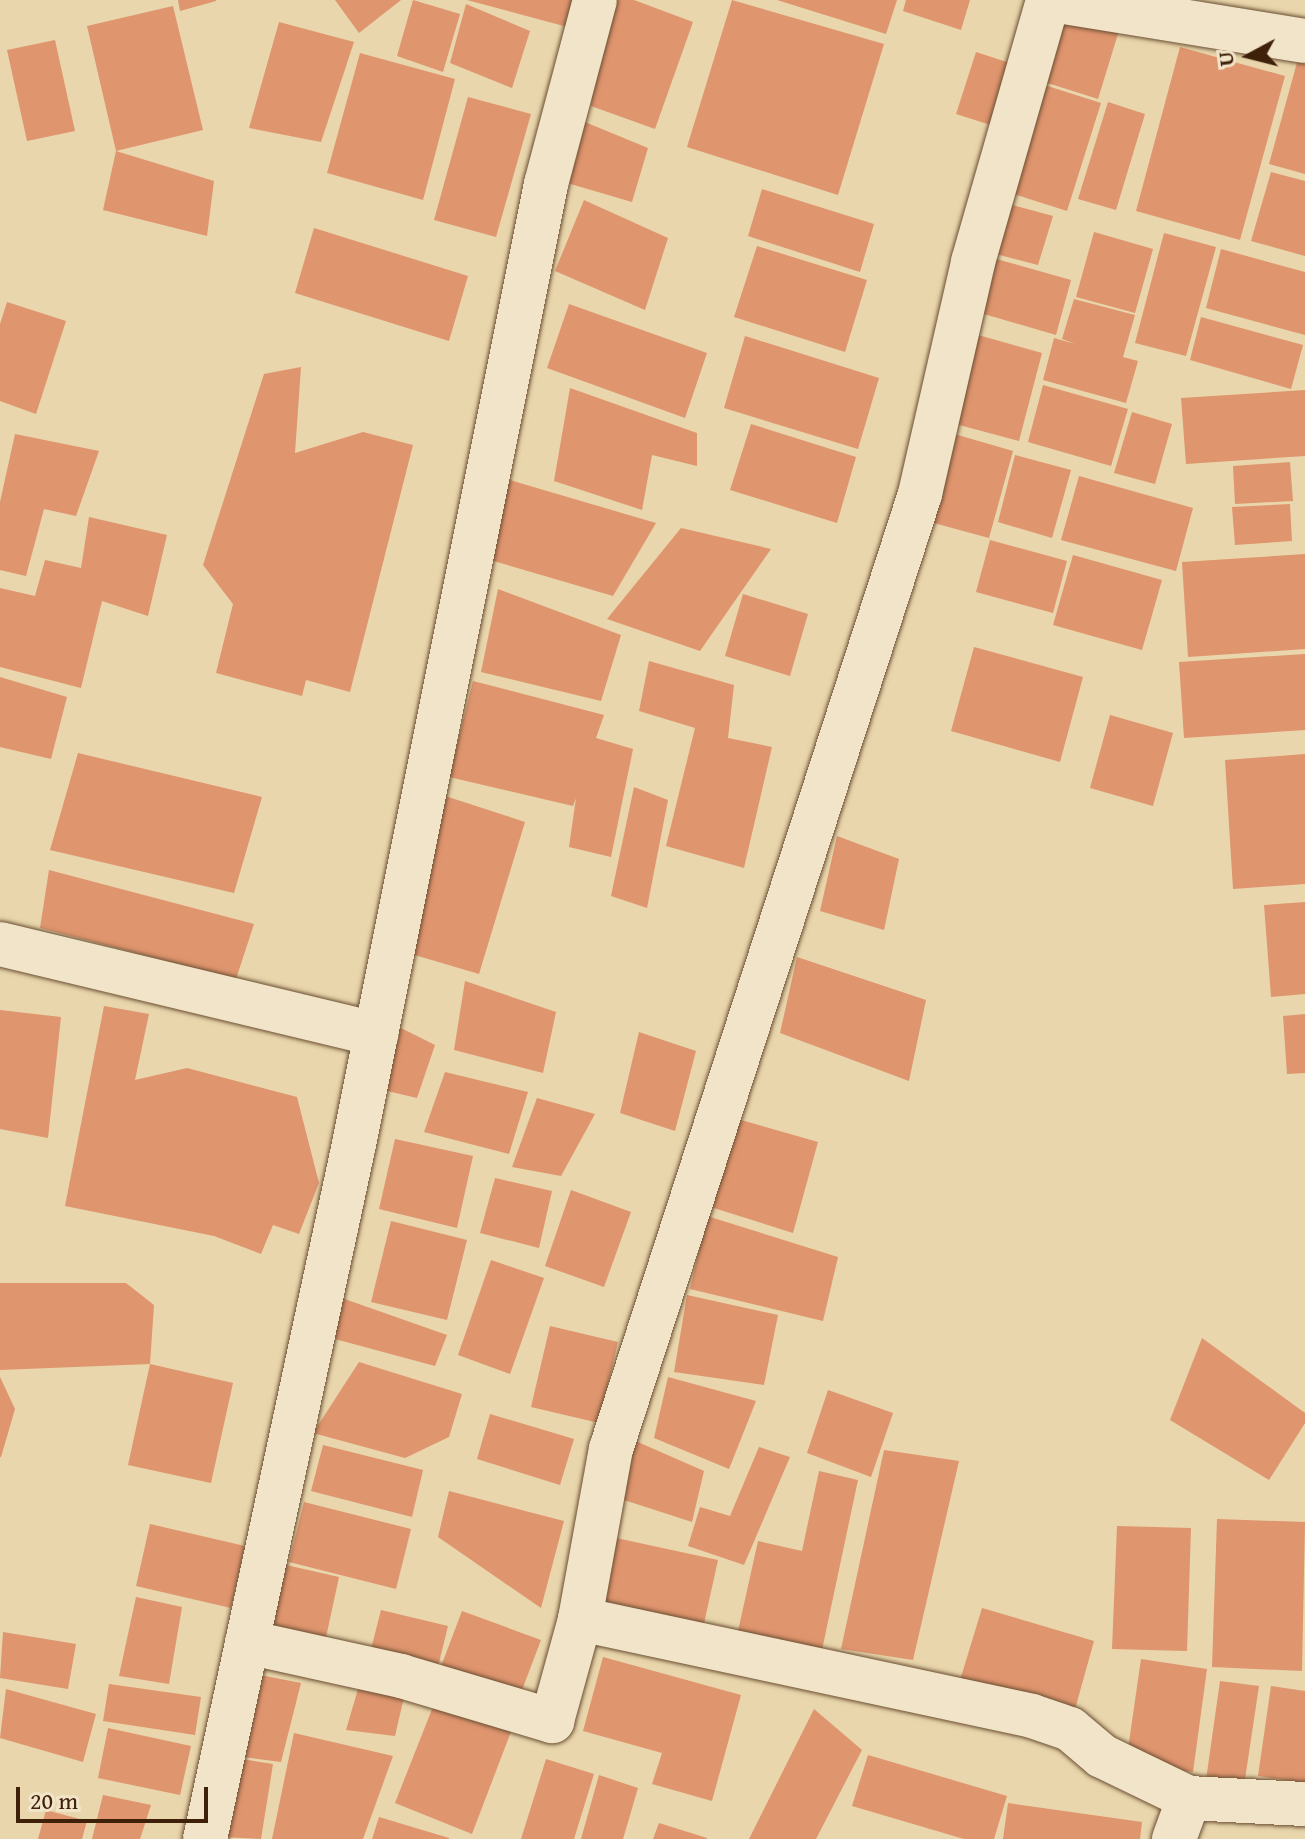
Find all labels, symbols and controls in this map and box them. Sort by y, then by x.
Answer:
north arrow [1209,16,1289,96]
text: U [1208,50,1242,68]
scale bar [20,1771,212,1821]
text: 20 m [30,1783,78,1818]

